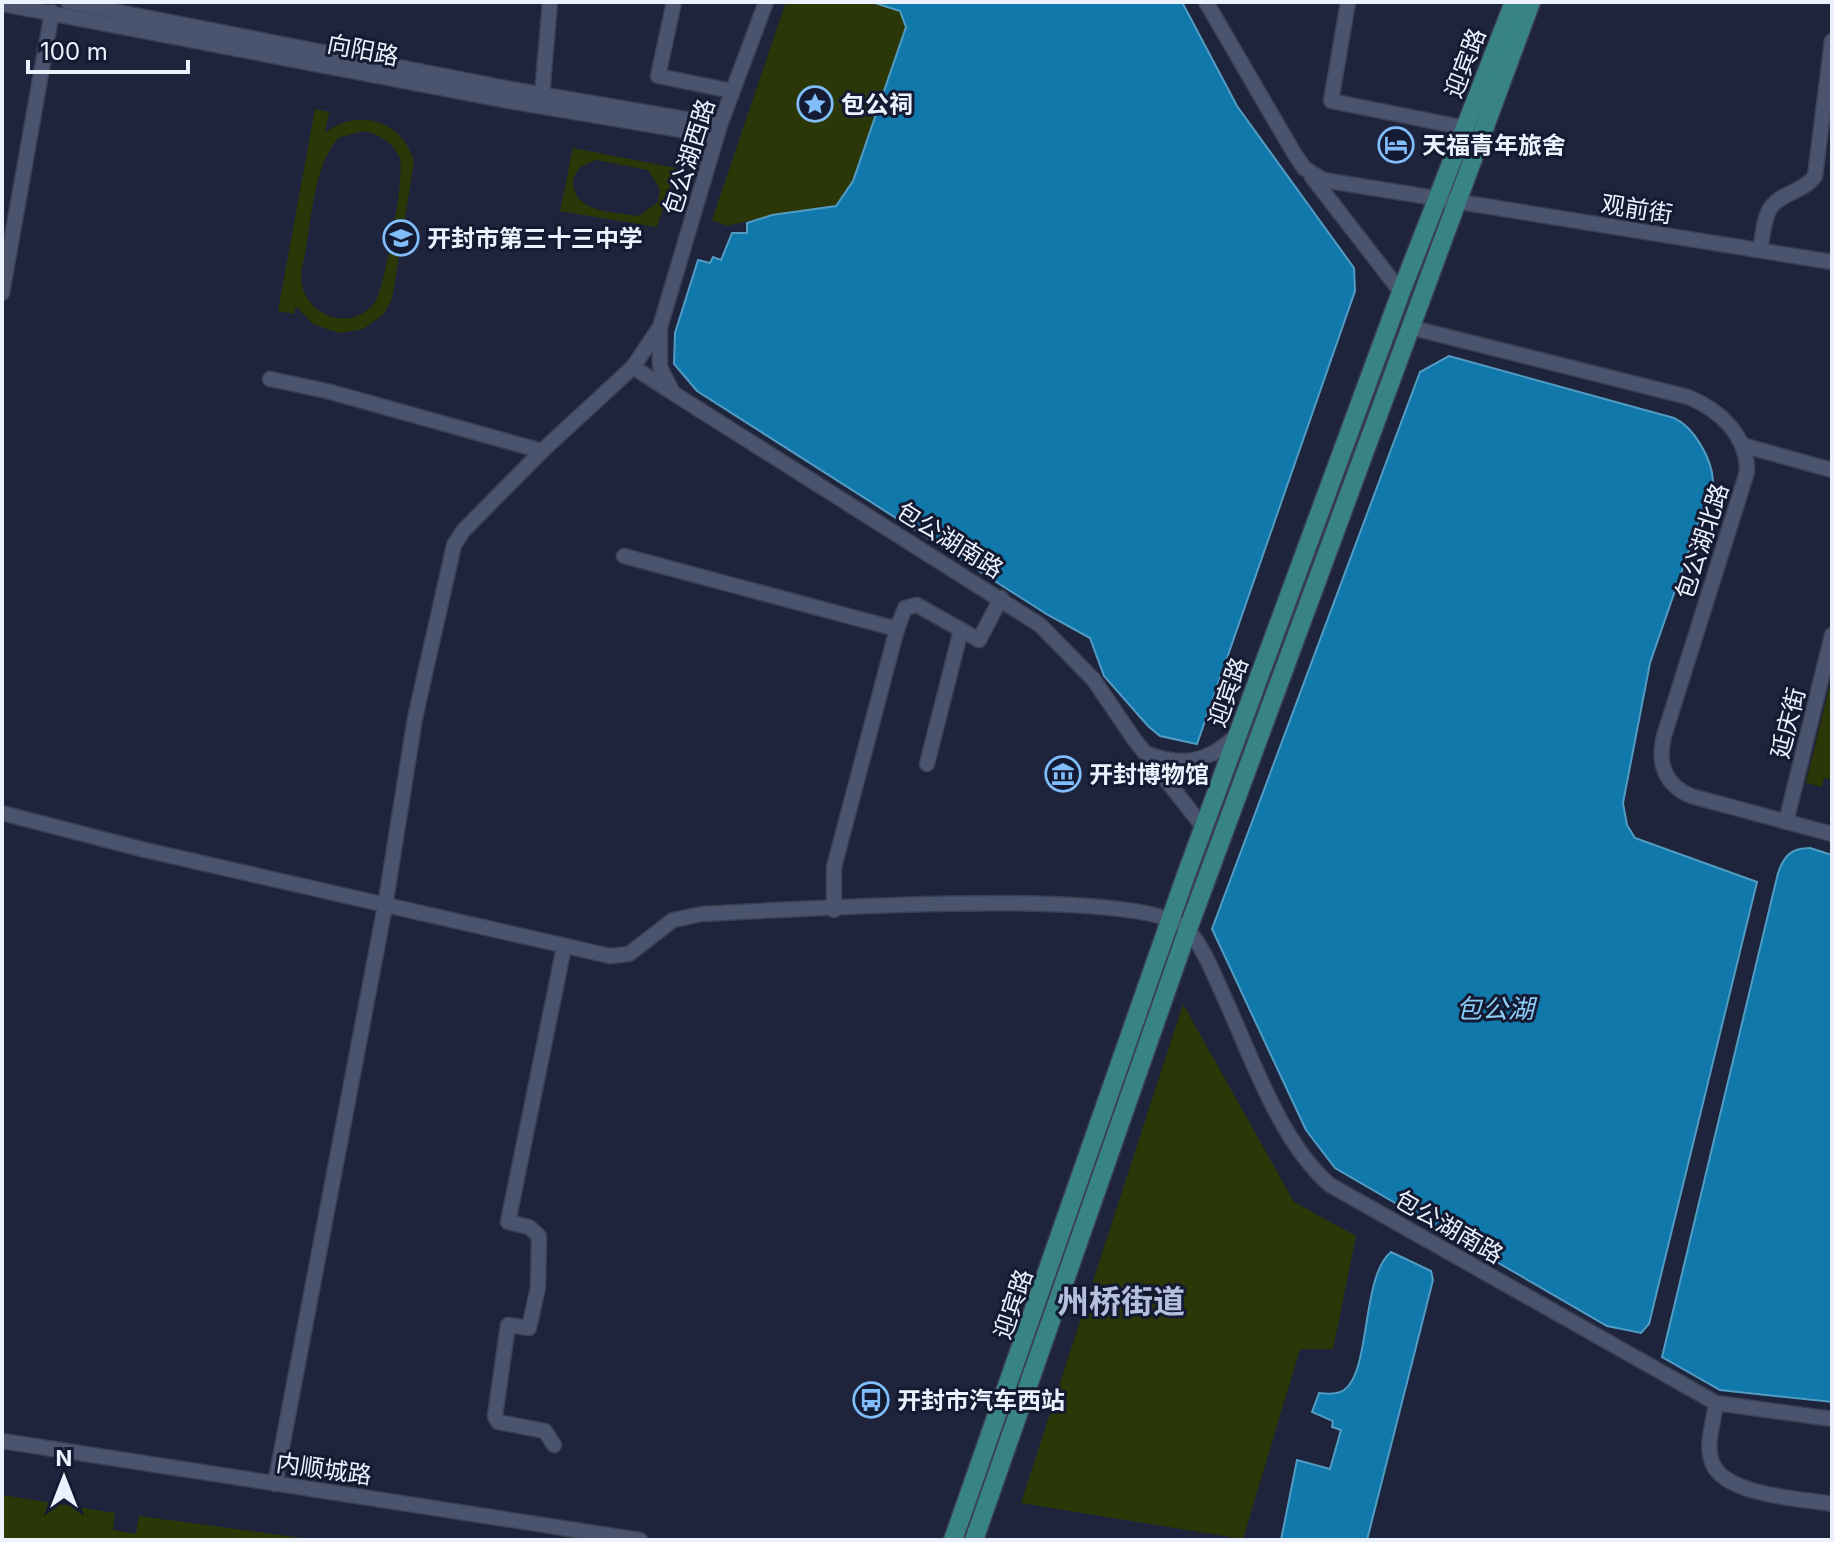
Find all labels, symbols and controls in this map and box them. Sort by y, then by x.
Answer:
scale bar [28,24,188,74]
street label: 迎宾路 [1439,24,1491,102]
street label: 向阳路 [325,29,401,71]
text: 100 m [40,37,108,66]
place icon: 包公祠 [796,85,834,123]
place label: 包公祠 [841,90,913,119]
street label: 包公湖西路 [658,95,720,219]
hotel icon: 天福青年旅舍 [1377,126,1415,164]
place label: 天福青年旅舍 [1422,131,1566,160]
street label: 观前街 [1599,189,1675,229]
school or university icon: 开封市第三十三中学 [382,219,420,257]
place label: 开封市第三十三中学 [427,224,643,253]
street label: 包公湖北路 [1670,479,1734,603]
street label: 包公湖南路 [891,496,1009,584]
street label: 迎宾路 [1202,653,1254,731]
street label: 延庆街 [1765,685,1811,761]
museum icon: 开封博物馆 [1044,755,1082,793]
place label: 开封博物馆 [1089,760,1209,789]
water label: 包公湖 [1456,993,1538,1024]
street label: 包公湖南路 [1390,1184,1508,1270]
street label: 迎宾路 [988,1265,1038,1343]
district label: 州桥街道 [1057,1282,1185,1321]
bus stop icon: 开封市汽车西站 [852,1381,890,1419]
place label: 开封市汽车西站 [897,1386,1065,1415]
north arrow [24,1438,104,1518]
text: N [56,1445,72,1471]
street label: 内顺城路 [274,1448,374,1490]

